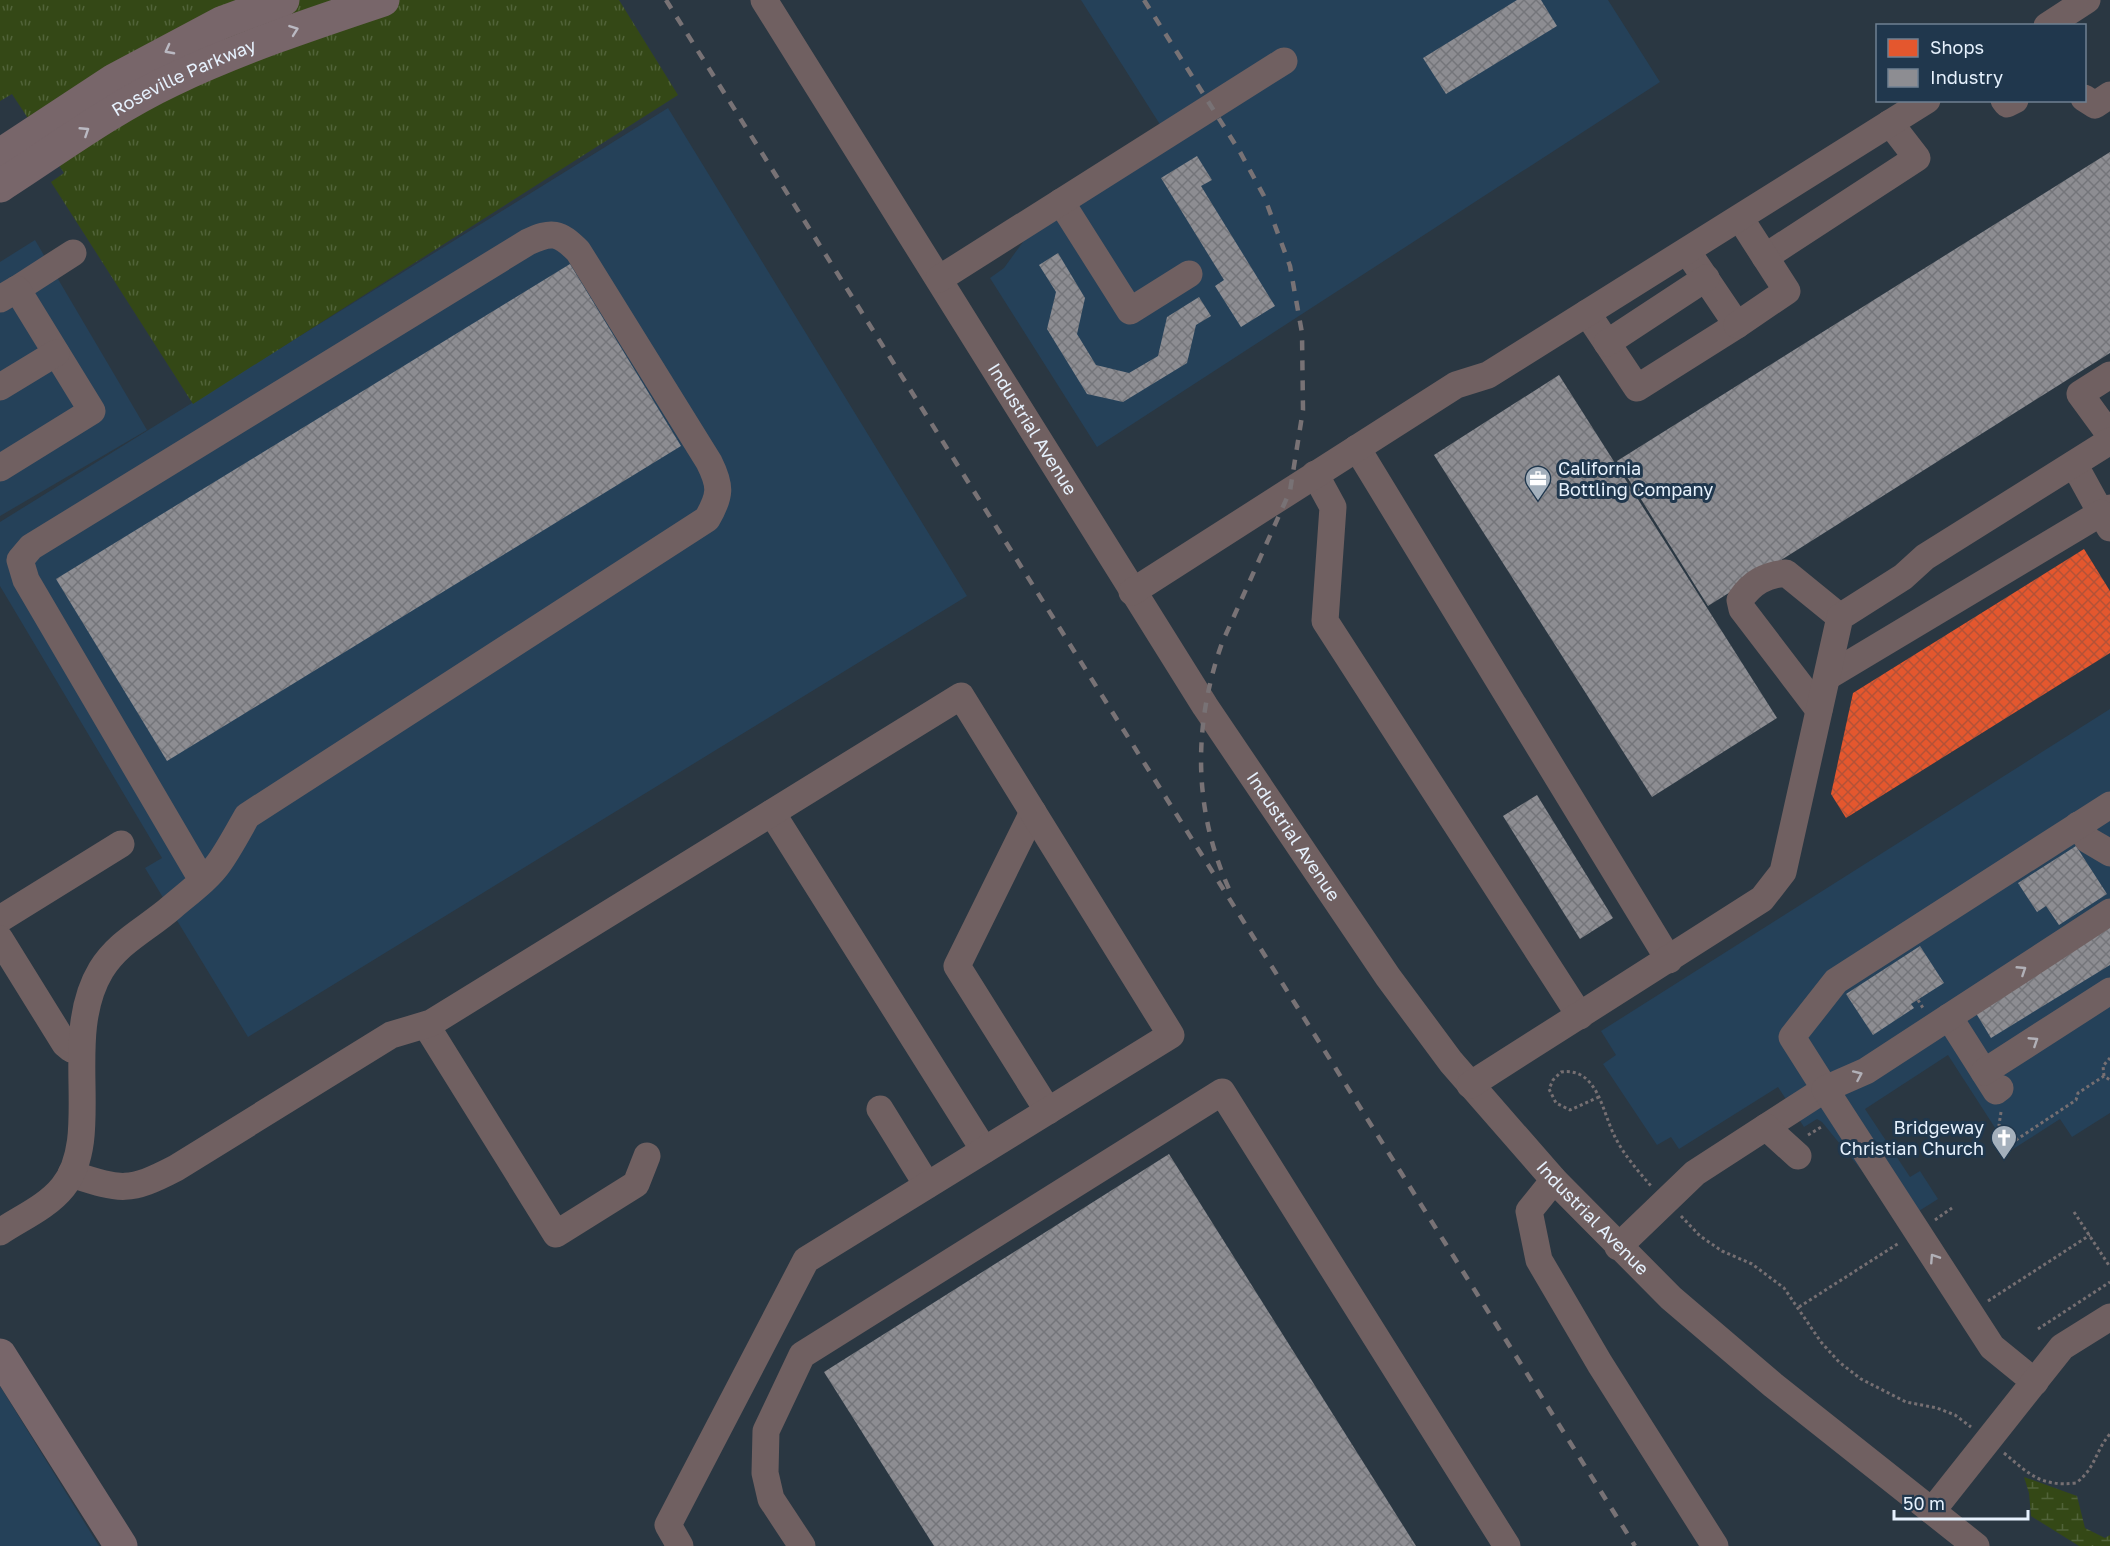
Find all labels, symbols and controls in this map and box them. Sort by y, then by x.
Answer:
legend [1876,24,2086,102]
one-way arrow [288,25,299,38]
street label: Roseville Parkway [107,34,259,120]
text: Shops [1930,36,1984,58]
one-way arrow [165,43,176,54]
text: Industry [1930,66,2003,88]
one-way arrow [79,126,89,138]
street label: Industrial Avenue [983,359,1082,499]
place label: California Bottling Company [1558,457,1713,500]
office icon: California Bottling Company [1523,464,1553,502]
street label: Industrial Avenue [1243,767,1345,905]
one-way arrow [2016,965,2026,977]
one-way arrow [2027,1037,2038,1048]
one-way arrow [1851,1070,1862,1082]
place label: Bridgeway Christian Church [1840,1116,1984,1159]
church icon: Bridgeway Christian Church [1989,1123,2019,1161]
street label: Industrial Avenue [1532,1156,1654,1279]
one-way arrow [1930,1254,1941,1265]
scale bar [1894,1483,2028,1521]
text: 50 m [1903,1492,1945,1514]

